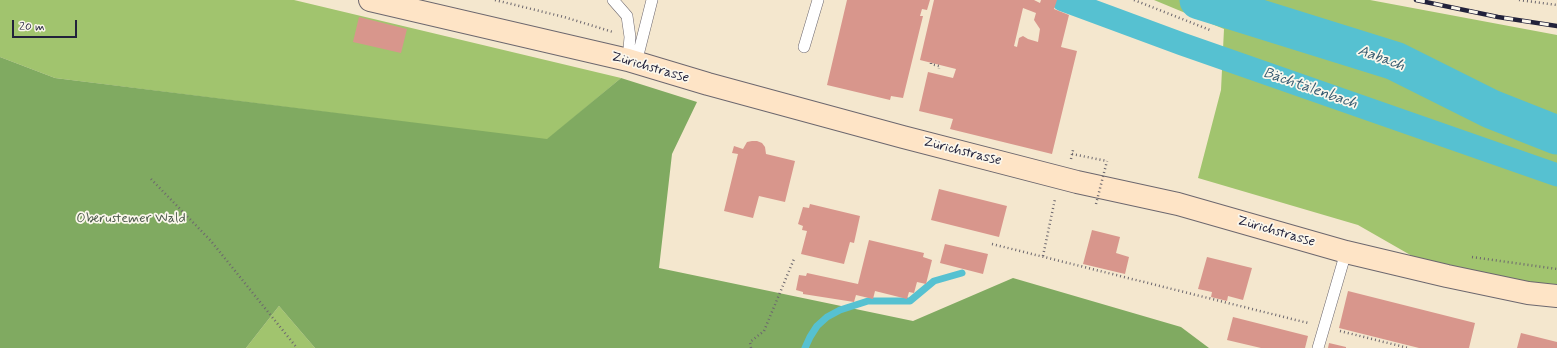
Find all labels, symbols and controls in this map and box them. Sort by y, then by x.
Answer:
scale bar [14,12,79,38]
text: 20 m [19,19,45,35]
water label: Aabach [1355,42,1407,76]
street label: Zürichstrasse [609,49,691,87]
water label: Bächtälenbach [1261,65,1359,113]
street label: Zürichstrasse [921,134,1003,170]
park label: Oberustemer Wald [76,211,186,227]
street label: Zürichstrasse [1235,213,1317,251]

